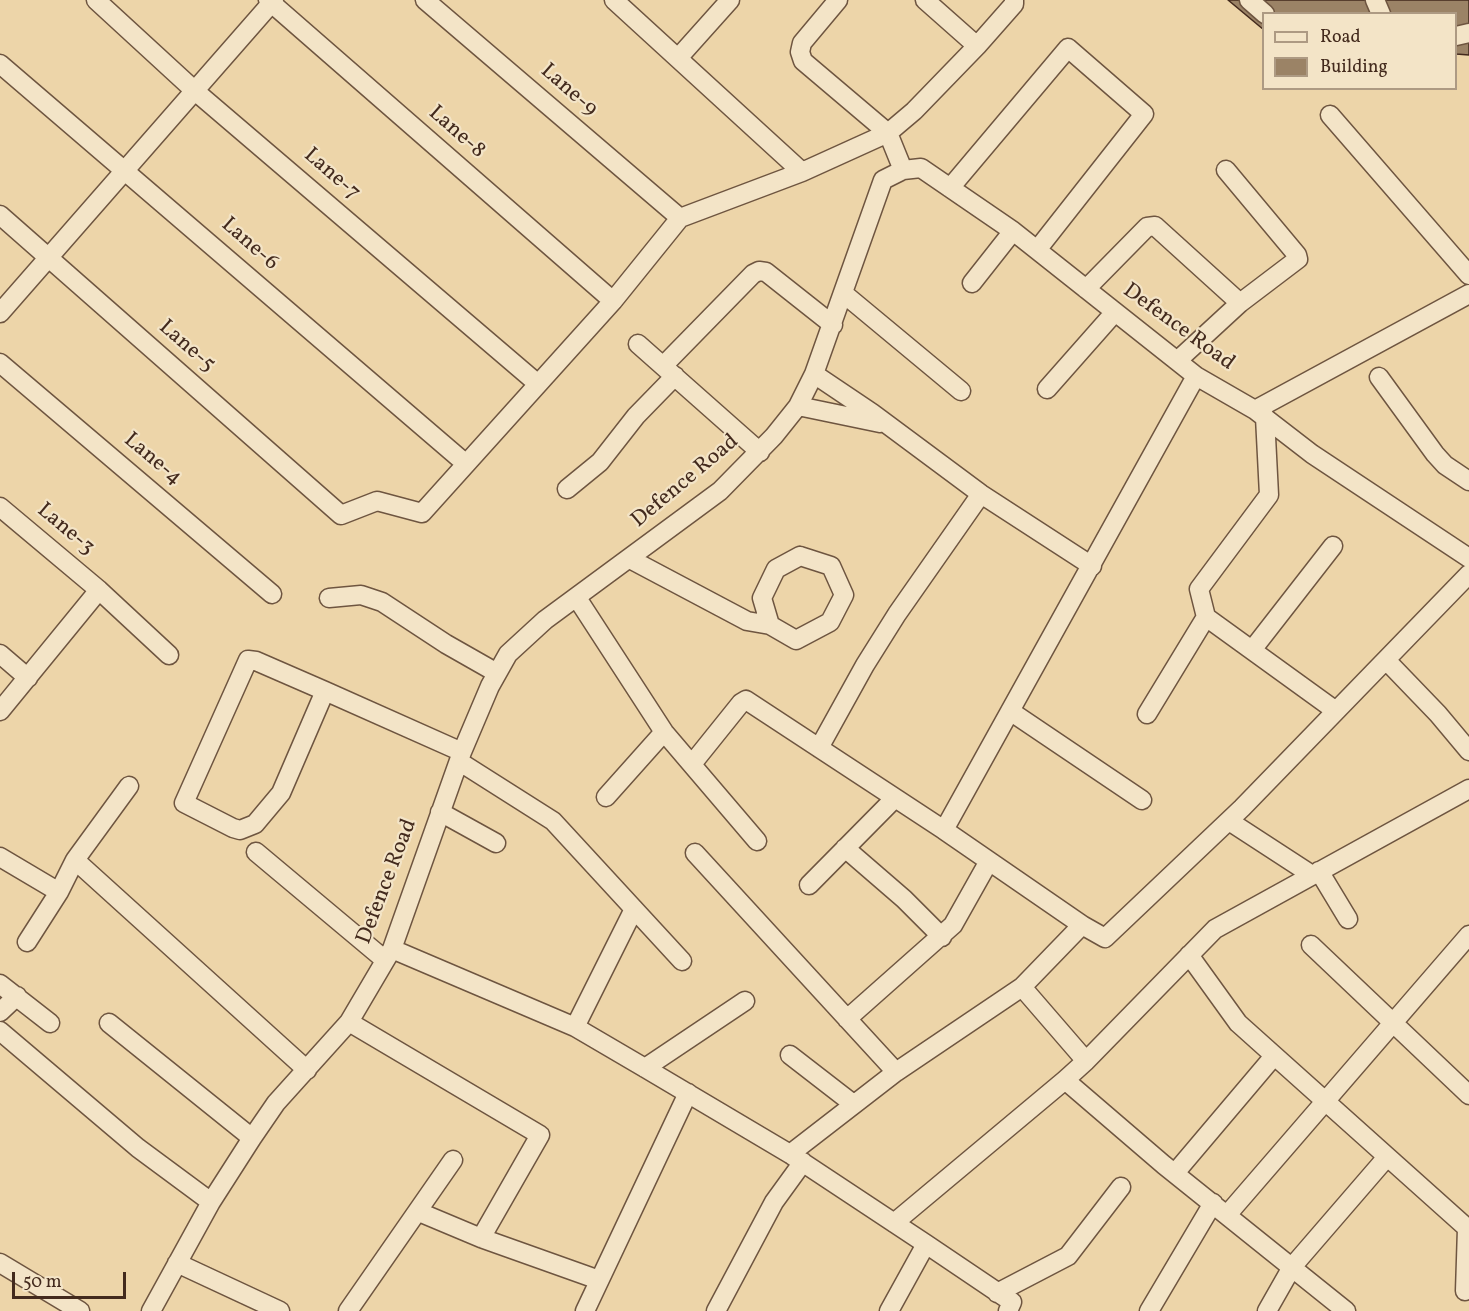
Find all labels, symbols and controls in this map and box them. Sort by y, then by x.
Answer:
legend [1262,12,1457,90]
text: Road [1320,25,1361,50]
text: Building [1320,55,1388,80]
street label: Lane-9 [534,59,602,123]
street label: Lane-8 [422,101,490,165]
street label: Lane-7 [297,143,365,207]
street label: Lane-6 [215,213,283,277]
street label: Defence Road [1117,279,1239,377]
street label: Lane-5 [152,315,220,379]
street label: Lane-4 [117,428,187,492]
street label: Defence Road [627,429,745,535]
street label: Lane-3 [31,498,99,562]
street label: Defence Road [352,816,424,948]
scale bar [15,1260,129,1298]
text: 50 m [23,1270,62,1295]

